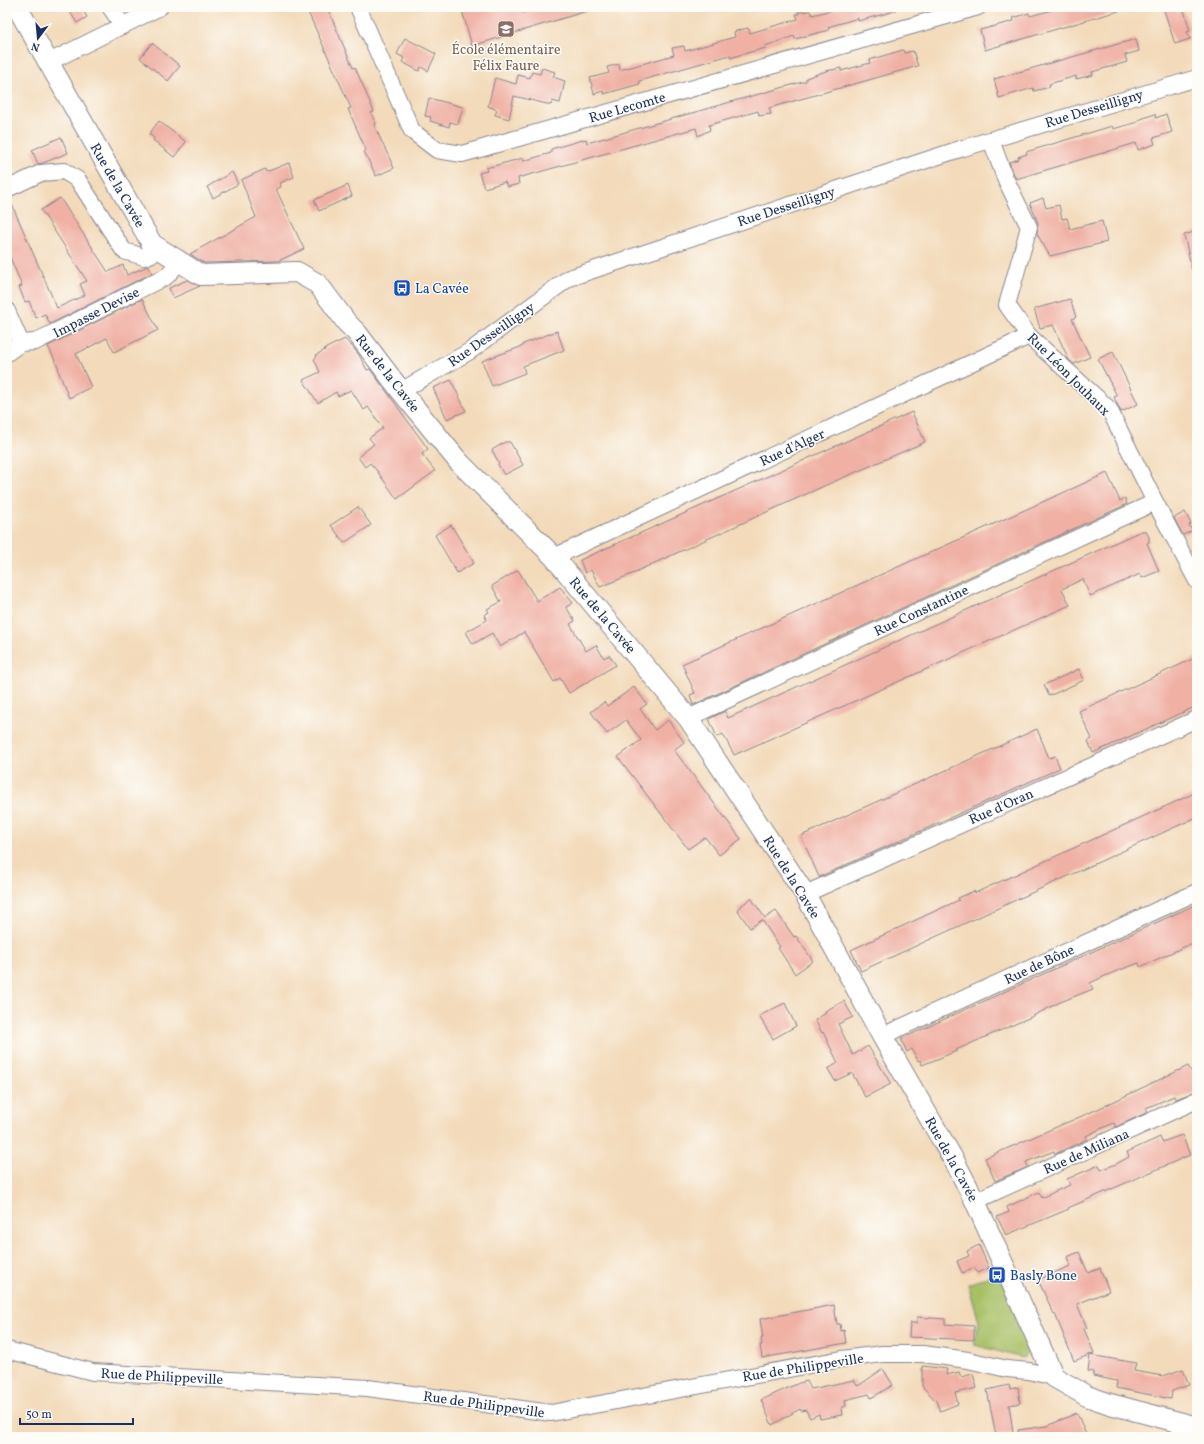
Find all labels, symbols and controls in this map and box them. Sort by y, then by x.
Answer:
north arrow [18,18,58,58]
school or university icon: École élémentaire Félix Faure [496,19,516,39]
text: N [30,38,42,54]
place label: École élémentaire Félix Faure [451,41,561,76]
street label: Rue Desseilligny [1043,85,1146,133]
street label: Rue Lecomte [587,88,668,128]
street label: Rue de la Cavée [85,140,149,232]
street label: Rue Desseilligny [735,183,838,232]
bus stop icon: La Cavée [392,278,412,298]
place label: La Cavée [415,280,469,299]
street label: Impasse Devise [50,283,144,343]
street label: Rue Desseilligny [445,298,539,372]
street label: Rue Léon Jouhaux [1022,329,1114,421]
street label: Rue de la Cavée [350,331,424,417]
street label: Rue d'Alger [757,425,828,472]
street label: Rue de la Cavée [564,574,640,659]
street label: Rue Constantine [871,581,972,642]
street label: Rue d'Oran [966,785,1037,830]
street label: Rue de la Cavée [758,833,824,923]
street label: Rue de Bône [1001,941,1078,990]
street label: Rue de la Cavée [919,1114,982,1206]
street label: Rue de Miliana [1041,1125,1133,1180]
bus stop icon: Basly Bone [987,1265,1007,1285]
place label: Basly Bone [1010,1267,1077,1286]
street label: Rue de Philippeville [741,1349,866,1387]
street label: Rue de Philippeville [100,1365,224,1390]
street label: Rue de Philippeville [422,1388,546,1423]
scale bar [20,1400,133,1426]
text: 50 m [26,1407,52,1423]

